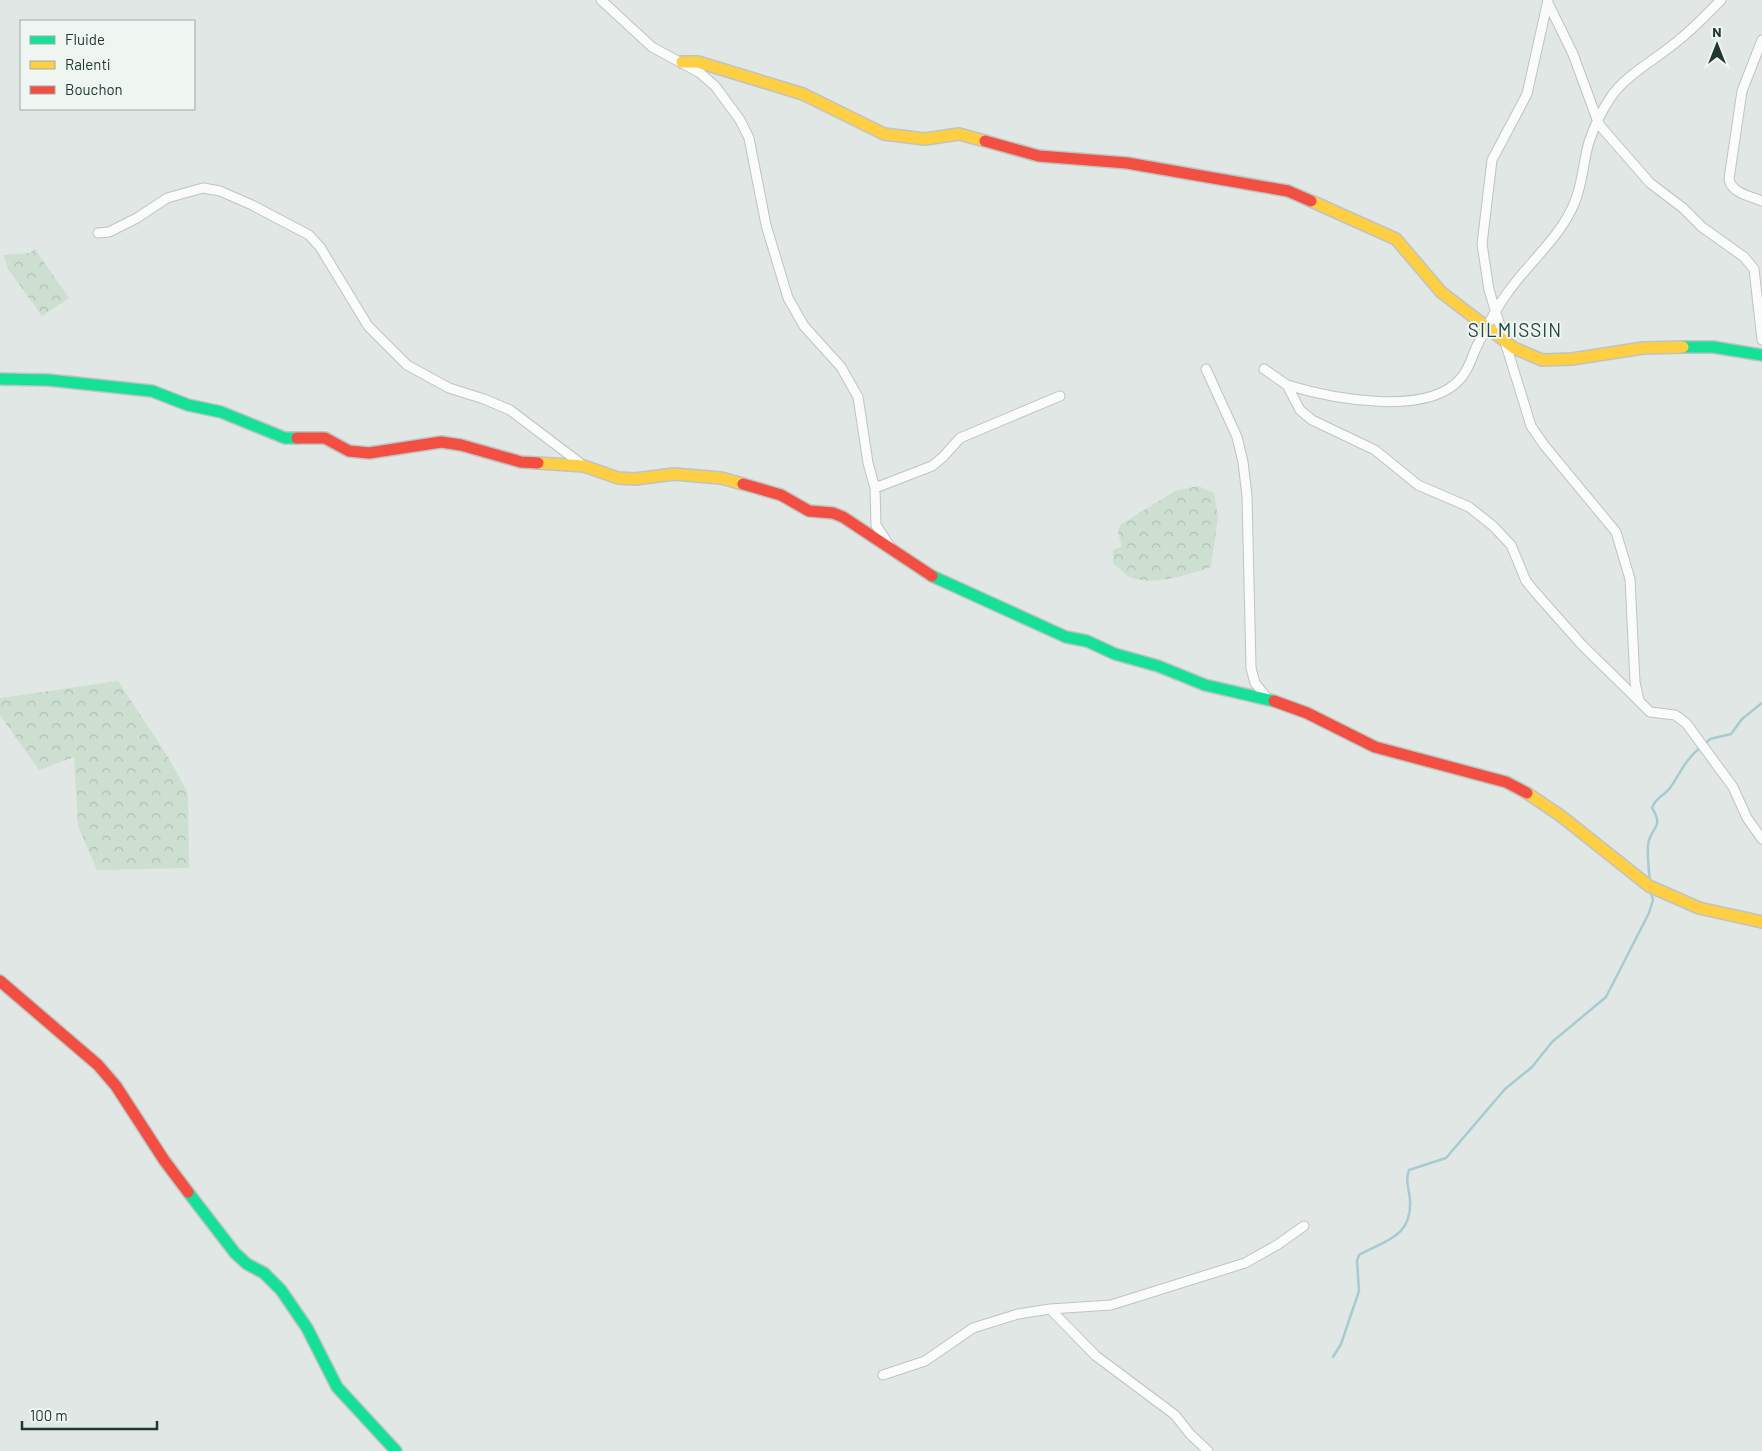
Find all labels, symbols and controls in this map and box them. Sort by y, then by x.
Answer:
legend [20,20,195,110]
north arrow [1692,20,1742,70]
text: N [1712,23,1722,40]
text: Fluide [65,30,105,48]
text: Ralenti [65,55,111,73]
text: Bouchon [65,80,123,98]
district label: SILMISSIN [1468,318,1562,341]
scale bar [22,1398,158,1430]
text: 100 m [30,1406,68,1424]

